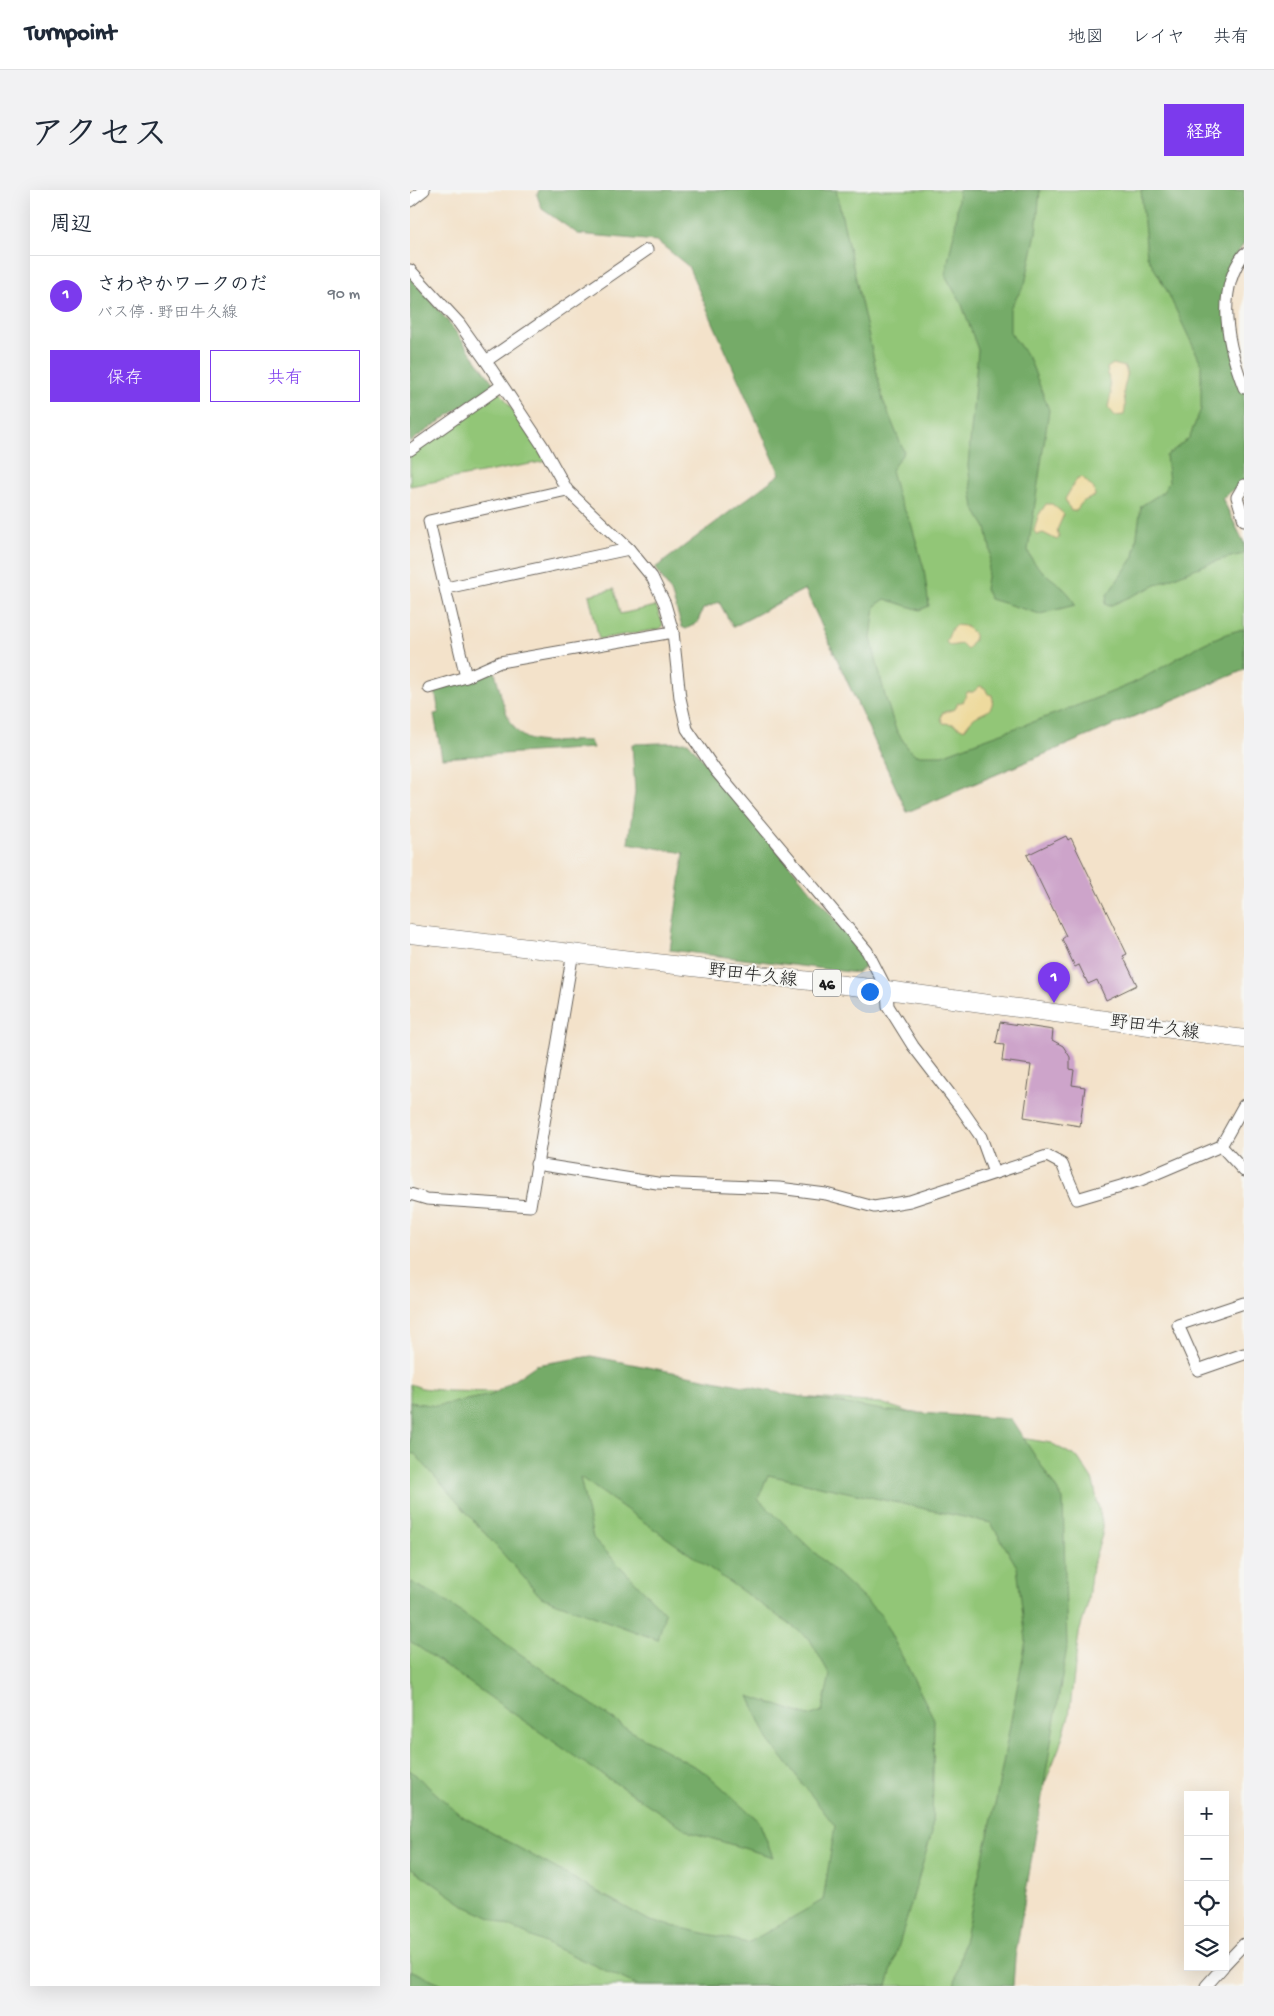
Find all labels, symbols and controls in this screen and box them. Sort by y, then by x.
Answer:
text: Turnpoint [25,20,116,49]
text: 地図 [1068,28,1104,49]
text: レイヤ [1132,28,1185,49]
text: 共有 [1213,28,1249,49]
button: 経路 [1164,104,1244,156]
text: アクセス [30,117,168,158]
text: 周辺 [50,214,92,239]
text: さわやかワークのだ [97,275,268,298]
text: 1 [63,286,69,305]
text: 90 m [328,286,360,305]
text: バス停 · 野田牛久線 [97,305,238,324]
button: 保存 [50,350,200,402]
button: 共有 [210,350,360,402]
street label: 野田牛久線 [707,960,799,992]
pin: 1 [1038,962,1070,1003]
road number: 46 [813,970,841,996]
your location [857,979,883,1005]
street label: 野田牛久線 [1109,1011,1201,1045]
map controls [1184,1791,1229,1971]
button: + [1184,1791,1229,1836]
button: − [1184,1836,1229,1881]
button: locate [1184,1881,1229,1926]
button: layers [1184,1926,1229,1971]

